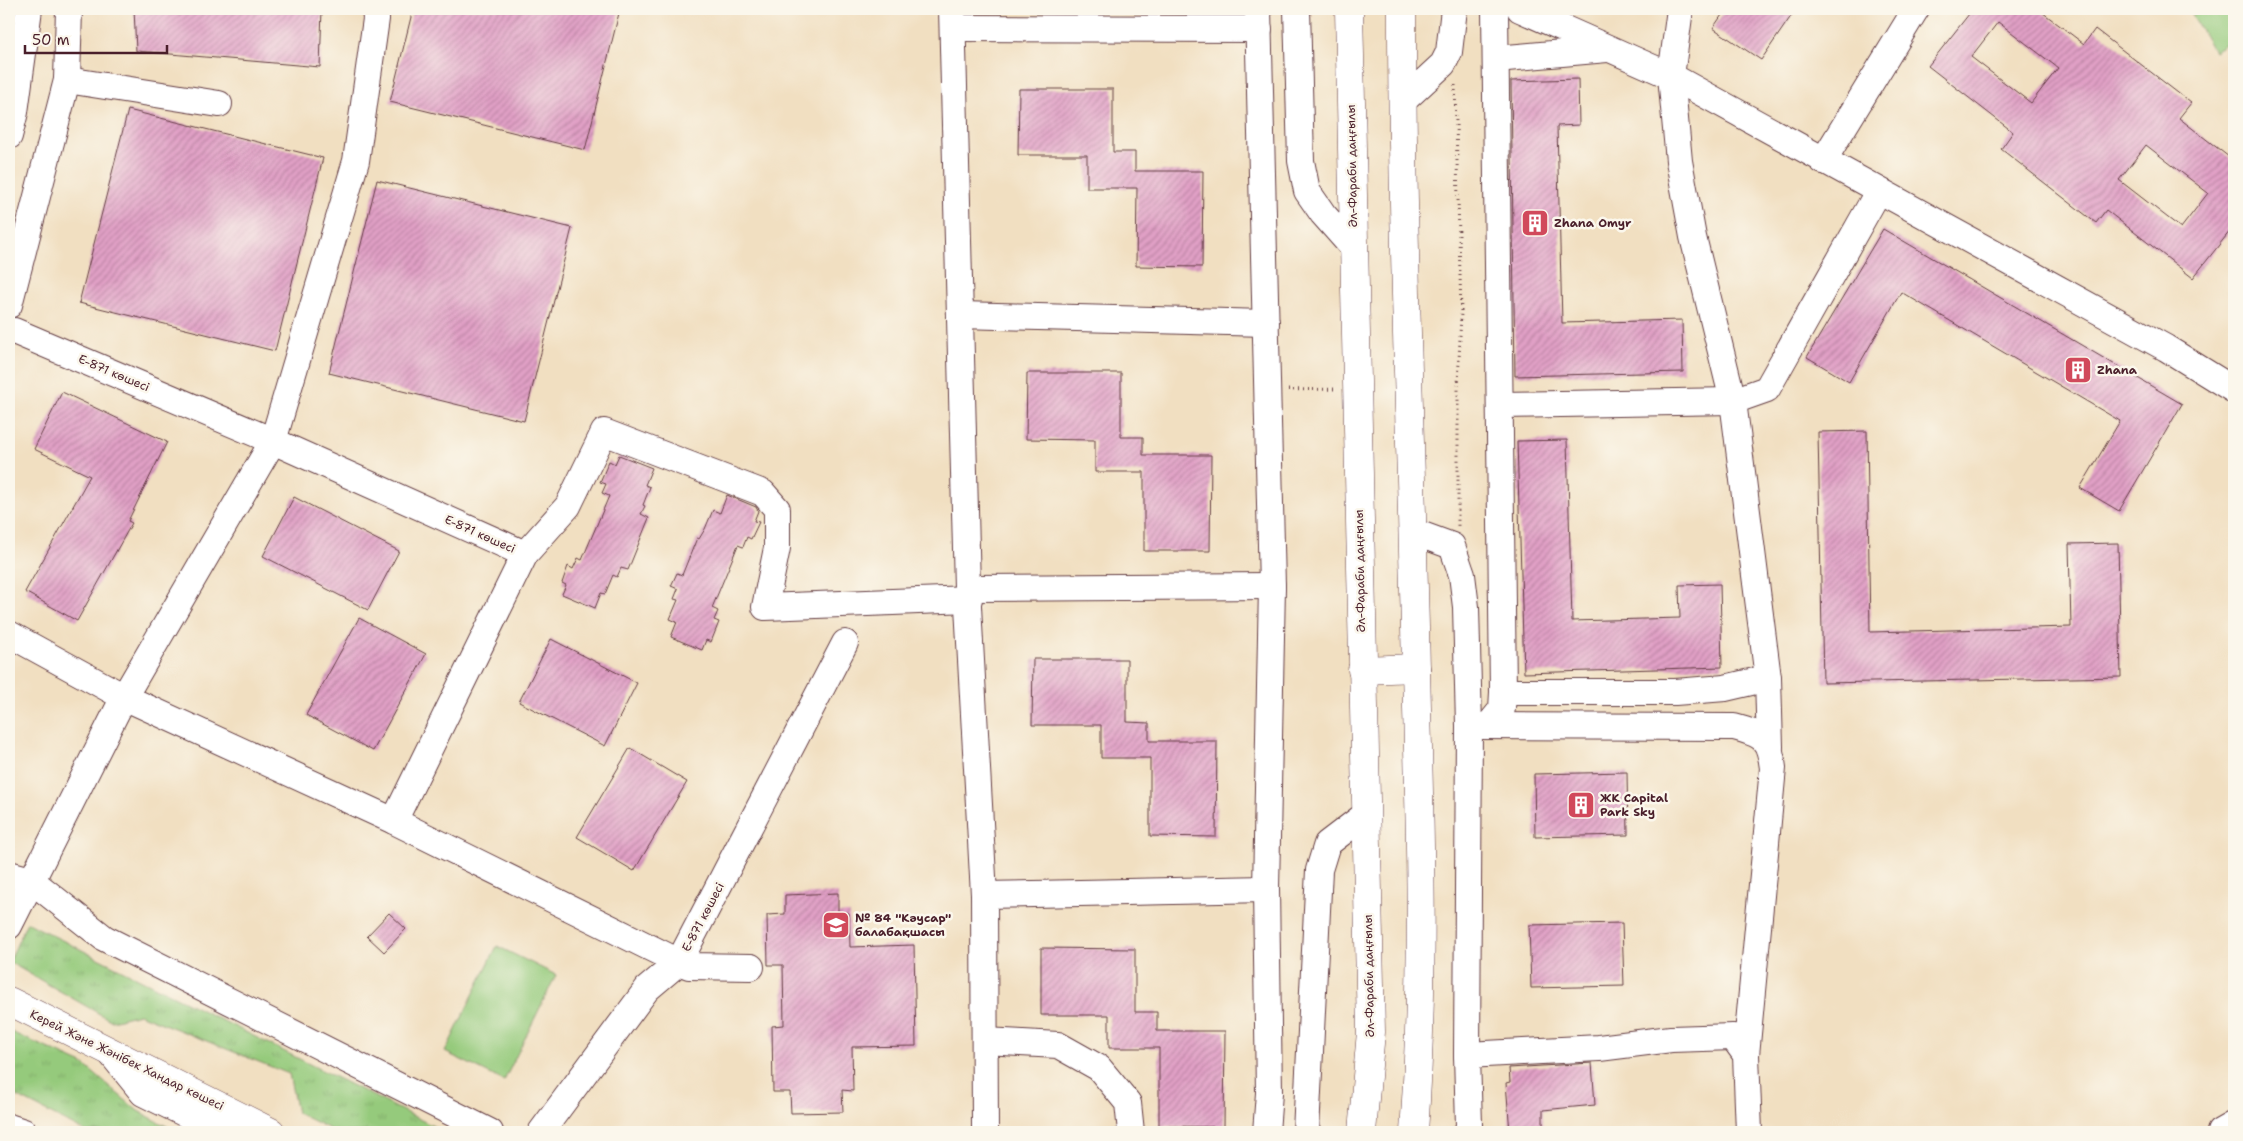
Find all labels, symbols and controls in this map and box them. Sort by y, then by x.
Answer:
scale bar [25,22,168,54]
text: 50 m [32,30,70,50]
street label: Әл-Фараби даңғылы [1343,105,1361,227]
building icon: Zhana Omyr [1520,208,1550,238]
place label: Zhana Omyr [1554,215,1632,231]
street label: Е-871 көшесі [76,351,152,395]
building icon: Zhana [2063,355,2093,385]
place label: Zhana [2097,362,2138,378]
street label: Әл-Фараби даңғылы [1351,510,1369,632]
street label: Е-871 көшесі [442,511,518,557]
building icon: ЖК Capital Park Sky [1566,790,1596,820]
place label: ЖК Capital Park Sky [1600,790,1668,820]
street label: Е-871 көшесі [678,880,728,954]
school or university icon: № 84 "Кәусар" балабақшасы [821,910,851,940]
place label: № 84 "Кәусар" балабақшасы [855,910,951,940]
street label: Әл-Фараби даңғылы [1360,915,1378,1037]
street label: Керей Және Жәнібек Хандар көшесі [27,1006,227,1114]

